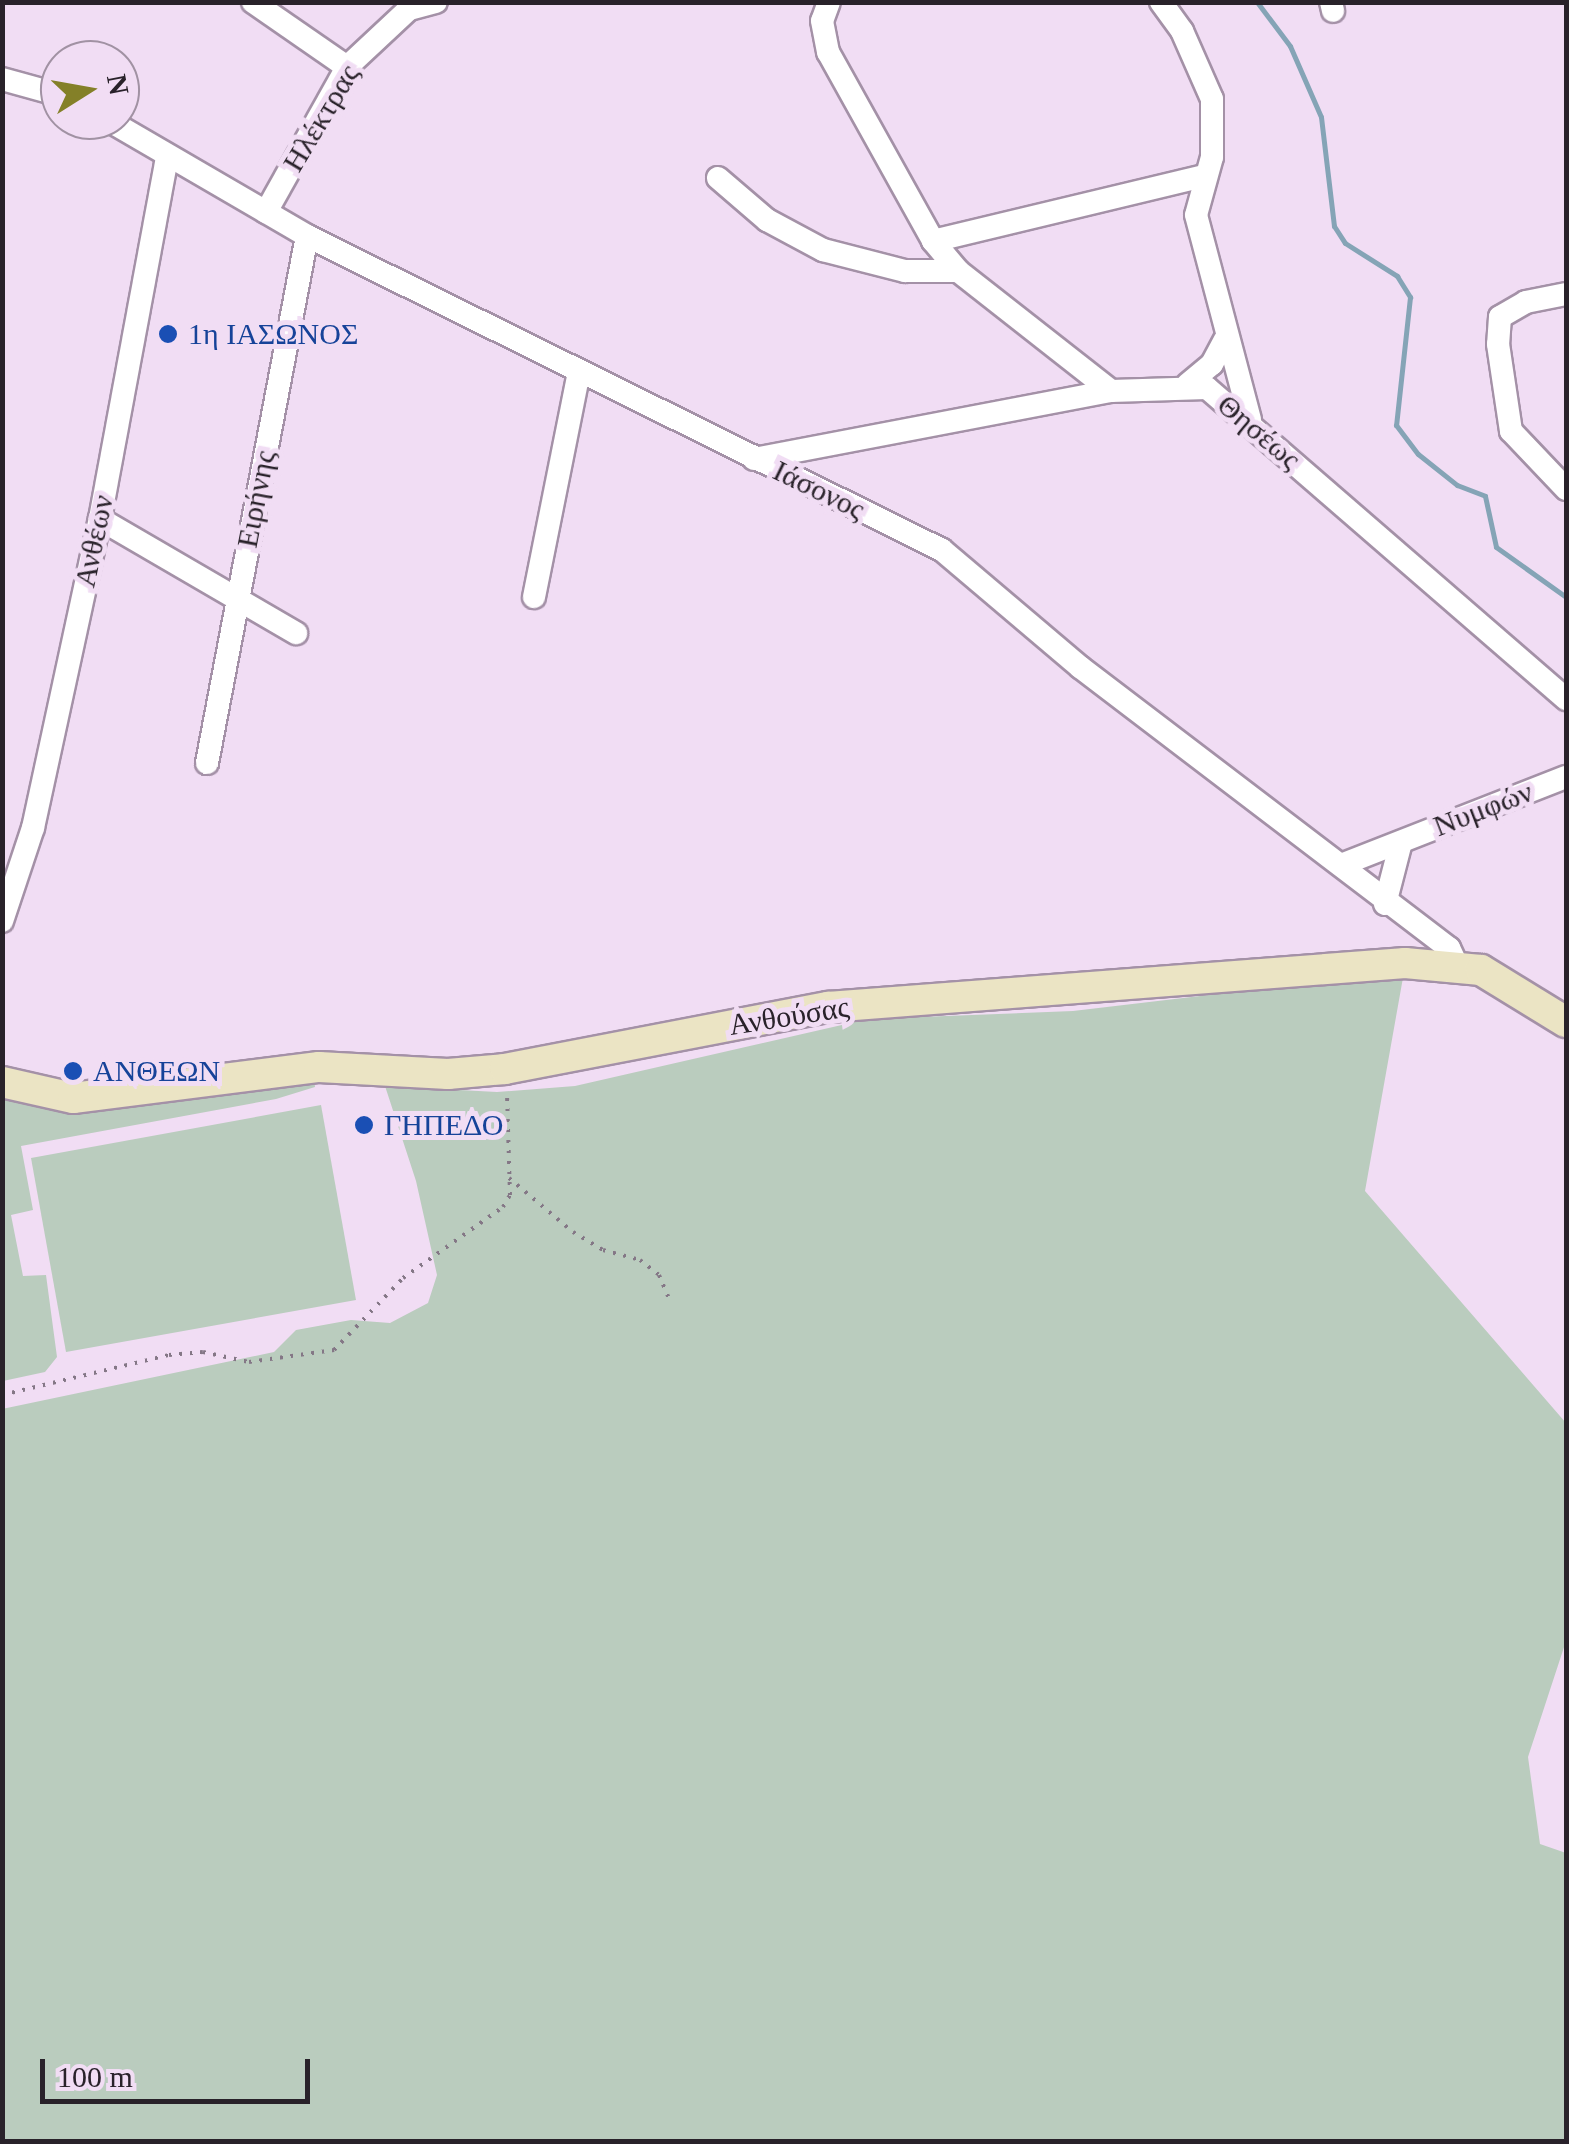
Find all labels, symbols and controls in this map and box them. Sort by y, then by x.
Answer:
north arrow [40,40,140,140]
street label: Ηλέκτρας [275,58,367,178]
text: N [101,72,135,97]
place label: 1η ΙΑΣΩΝΟΣ [188,316,358,352]
marker: 1η ΙΑΣΩΝΟΣ [157,323,179,345]
street label: Θησέως [1210,387,1308,477]
street label: Ειρήνης [229,447,283,551]
street label: Ιάσονος [767,452,871,528]
street label: Ανθέων [67,492,121,590]
street label: Νυμφών [1428,774,1538,844]
street label: Ανθούσας [726,989,852,1043]
place label: ΑΝΘΕΩΝ [93,1053,220,1089]
marker: ΑΝΘΕΩΝ [62,1060,84,1082]
place label: ΓΗΠΕΔΟ [384,1107,503,1143]
marker: ΓΗΠΕΔΟ [353,1114,375,1136]
scale bar [45,2039,315,2101]
text: 100 m [57,2060,133,2093]

